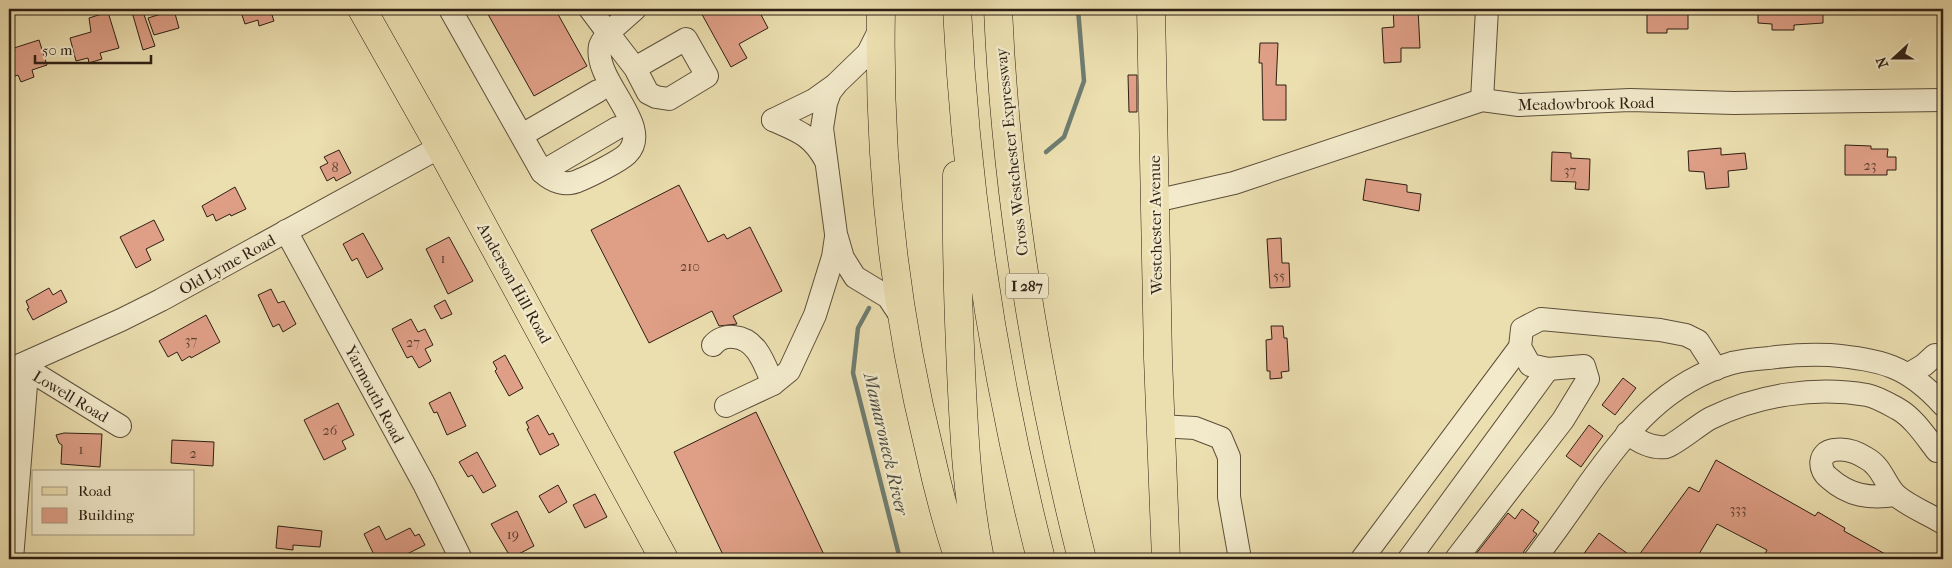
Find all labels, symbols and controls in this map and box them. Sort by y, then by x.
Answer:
scale bar [35,32,151,64]
north arrow [1870,32,1920,82]
text: 50 m [42,41,73,59]
street label: Cross Westchester Expressway [991,47,1032,257]
text: N [1872,54,1892,70]
street label: Meadowbrook Road [1518,93,1655,114]
street label: Westchester Avenue [1145,155,1166,296]
house number: 23 [1864,157,1876,174]
house number: 8 [331,159,339,176]
house number: 37 [1564,162,1576,179]
street label: Anderson Hill Road [473,219,556,347]
street label: Old Lyme Road [176,230,279,299]
house number: 1 [441,250,446,267]
house number: 210 [680,258,700,275]
house number: 55 [1273,267,1285,284]
road number: I 287 [1006,274,1048,298]
house number: 37 [185,332,197,349]
house number: 27 [406,334,420,351]
street label: Yarmouth Road [340,341,408,447]
street label: Lowell Road [29,366,112,427]
water label: Mamaroneck River [859,369,913,519]
house number: 26 [323,422,338,439]
house number: 1 [79,441,84,458]
house number: 2 [189,445,197,462]
legend [32,470,195,536]
text: Road [78,482,112,500]
house number: 333 [1729,501,1747,518]
text: Building [78,506,135,524]
house number: 19 [507,526,519,543]

